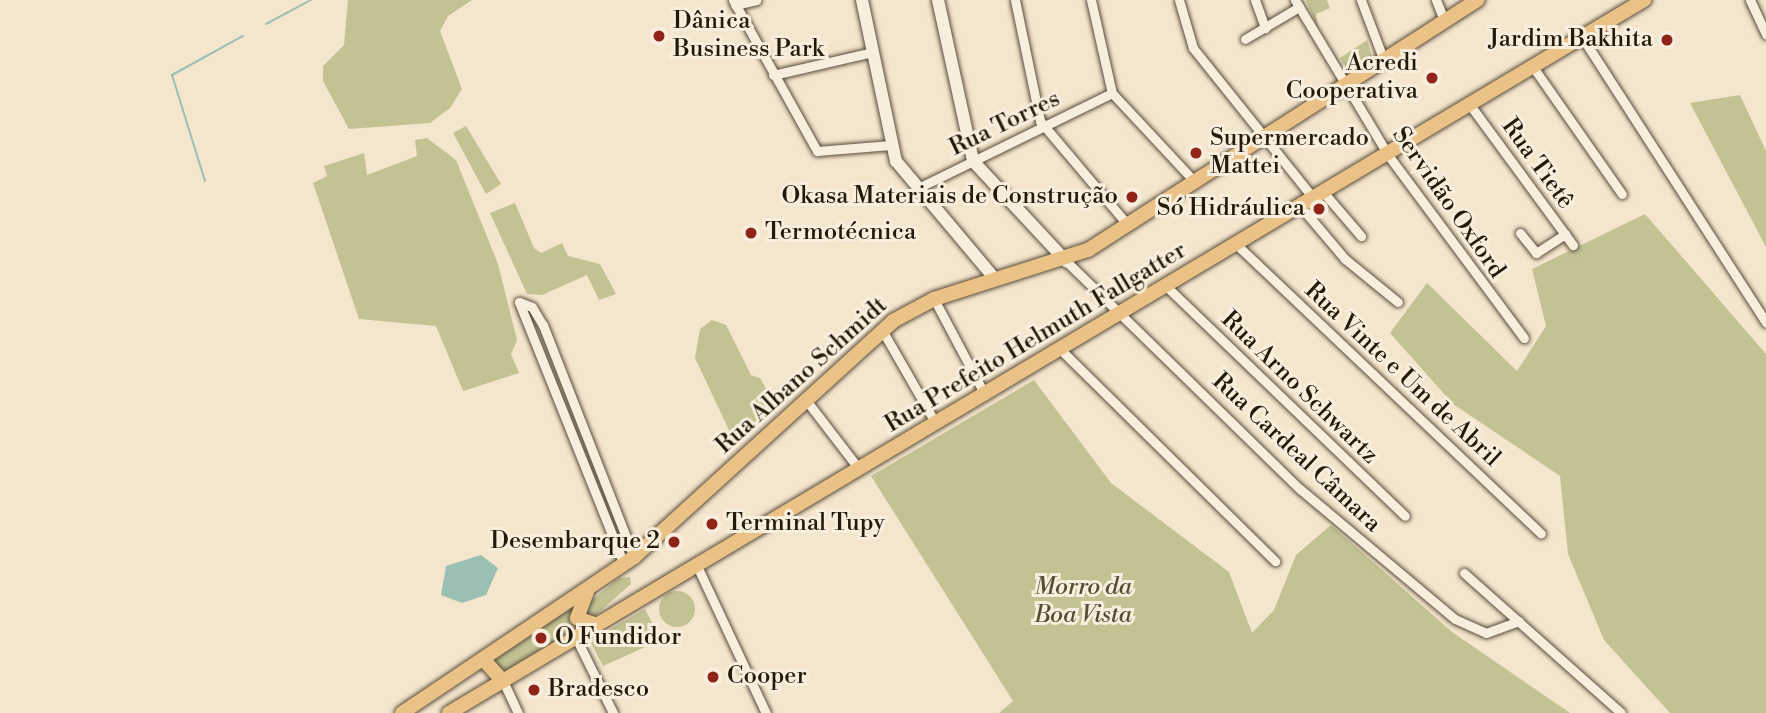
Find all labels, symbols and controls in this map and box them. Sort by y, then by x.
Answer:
place label: Dânica Business Park [673,8,824,64]
place label: Jardim Bakhita [1488,26,1653,54]
marker: Dânica Business Park [651,28,667,44]
marker: Jardim Bakhita [1659,32,1675,48]
place label: Acredi Cooperativa [1286,50,1418,106]
marker: Acredi Cooperativa [1424,70,1440,86]
street label: Rua Torres [945,85,1065,163]
street label: Rua Tietê [1495,113,1579,215]
street label: Servidão Oxford [1385,122,1511,284]
place label: Supermercado Mattei [1210,125,1369,181]
marker: Supermercado Mattei [1188,145,1204,161]
place label: Okasa Materiais de Construção [781,183,1118,211]
marker: Okasa Materiais de Construção [1124,189,1140,205]
place label: Só Hidráulica [1157,195,1305,223]
marker: Só Hidráulica [1311,201,1327,217]
place label: Termotécnica [765,219,916,247]
marker: Termotécnica [743,225,759,241]
street label: Rua Prefeito Helmuth Fallgatter [880,236,1192,440]
street label: Rua Vinte e Um de Abril [1298,277,1506,473]
street label: Rua Albano Schmidt [710,292,894,460]
street label: Rua Arno Schwartz [1215,306,1383,470]
street label: Rua Cardeal Câmara [1206,367,1386,539]
place label: Terminal Tupy [726,510,885,538]
marker: Terminal Tupy [704,516,720,532]
place label: Desembarque 2 [490,528,660,556]
marker: Desembarque 2 [666,534,682,550]
park label: Morro da Boa Vista [1034,574,1132,630]
place label: O Fundidor [555,624,681,652]
marker: O Fundidor [533,630,549,646]
place label: Cooper [727,663,807,691]
marker: Cooper [705,669,721,685]
place label: Bradesco [548,676,649,704]
marker: Bradesco [526,682,542,698]

